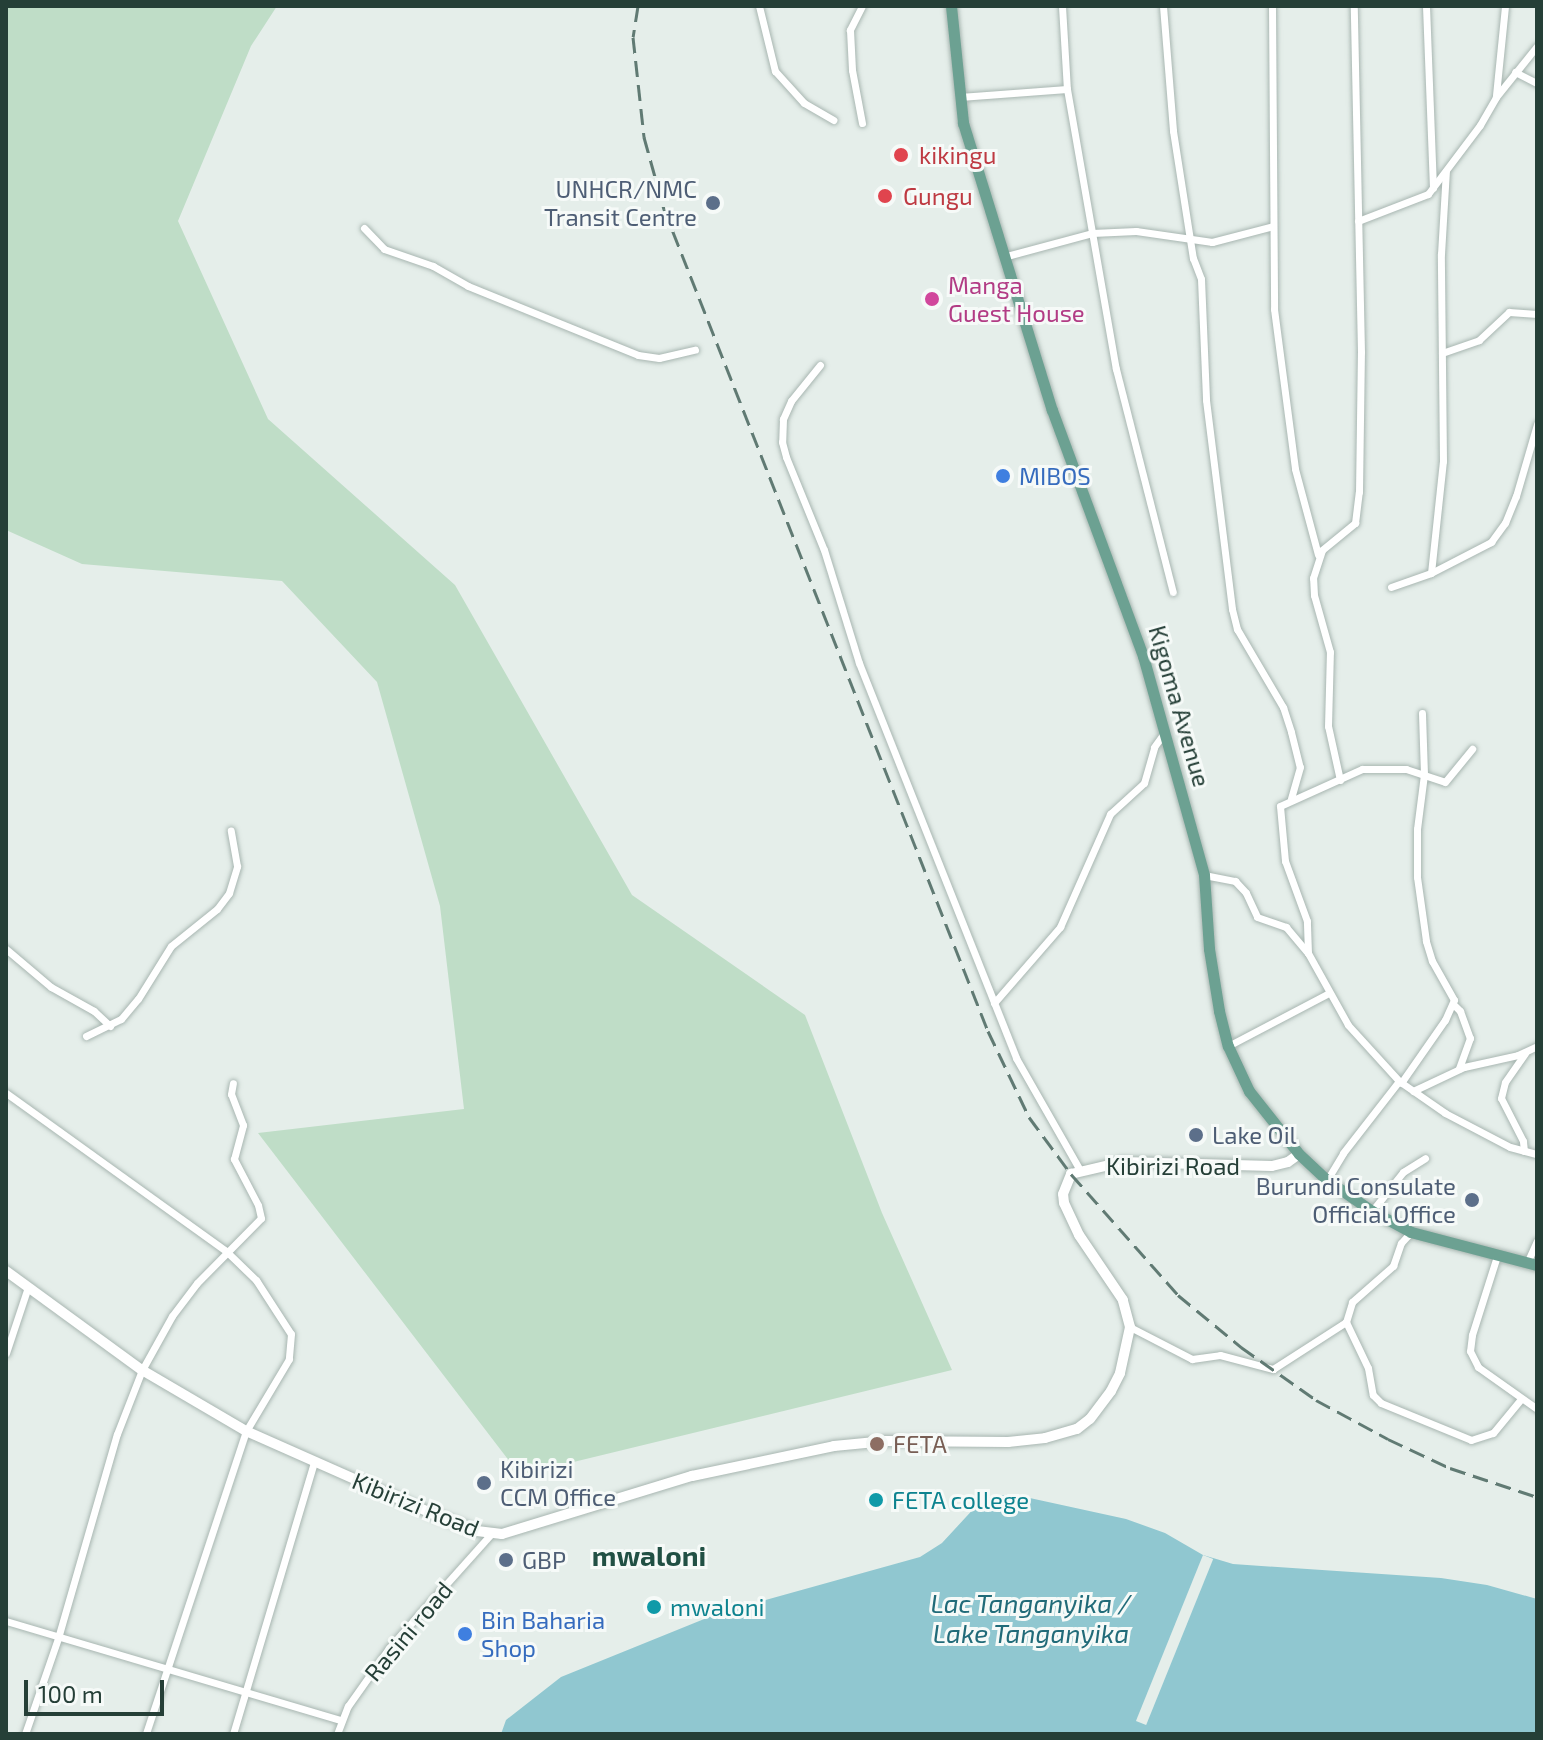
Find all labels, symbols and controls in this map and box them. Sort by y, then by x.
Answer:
place label: kikingu [919,141,996,169]
marker: kikingu [890,144,912,166]
place label: UNHCR/NMC Transit Centre [544,175,697,231]
place label: Gungu [903,182,973,210]
marker: Gungu [874,185,896,207]
marker: UNHCR/NMC Transit Centre [704,194,722,212]
place label: Manga Guest House [948,271,1085,327]
marker: Manga Guest House [923,290,941,308]
place label: MIBOS [1019,462,1091,490]
marker: MIBOS [994,467,1012,485]
street label: Kigoma Avenue [1143,622,1217,790]
place label: Lake Oil [1212,1121,1297,1149]
marker: Lake Oil [1187,1126,1205,1144]
street label: Kibirizi Road [1106,1152,1240,1180]
place label: Burundi Consulate Official Office [1256,1172,1456,1228]
marker: Burundi Consulate Official Office [1463,1191,1481,1209]
place label: FETA [893,1430,947,1458]
marker: FETA [868,1435,886,1453]
place label: Kibirizi CCM Office [500,1455,616,1511]
street label: Kibirizi Road [348,1466,484,1542]
marker: Kibirizi CCM Office [475,1474,493,1492]
place label: FETA college [892,1486,1030,1514]
marker: FETA college [867,1491,885,1509]
district label: mwaloni [592,1538,706,1572]
place label: GBP [522,1546,566,1574]
marker: GBP [497,1551,515,1569]
street label: Rasini road [358,1575,458,1687]
water label: Lac Tanganyika / Lake Tanganyika [930,1587,1132,1648]
place label: mwaloni [670,1593,765,1621]
marker: mwaloni [645,1598,663,1616]
place label: Bin Baharia Shop [481,1606,605,1662]
marker: Bin Baharia Shop [456,1625,474,1643]
scale bar [28,1664,168,1714]
text: 100 m [38,1679,103,1708]

